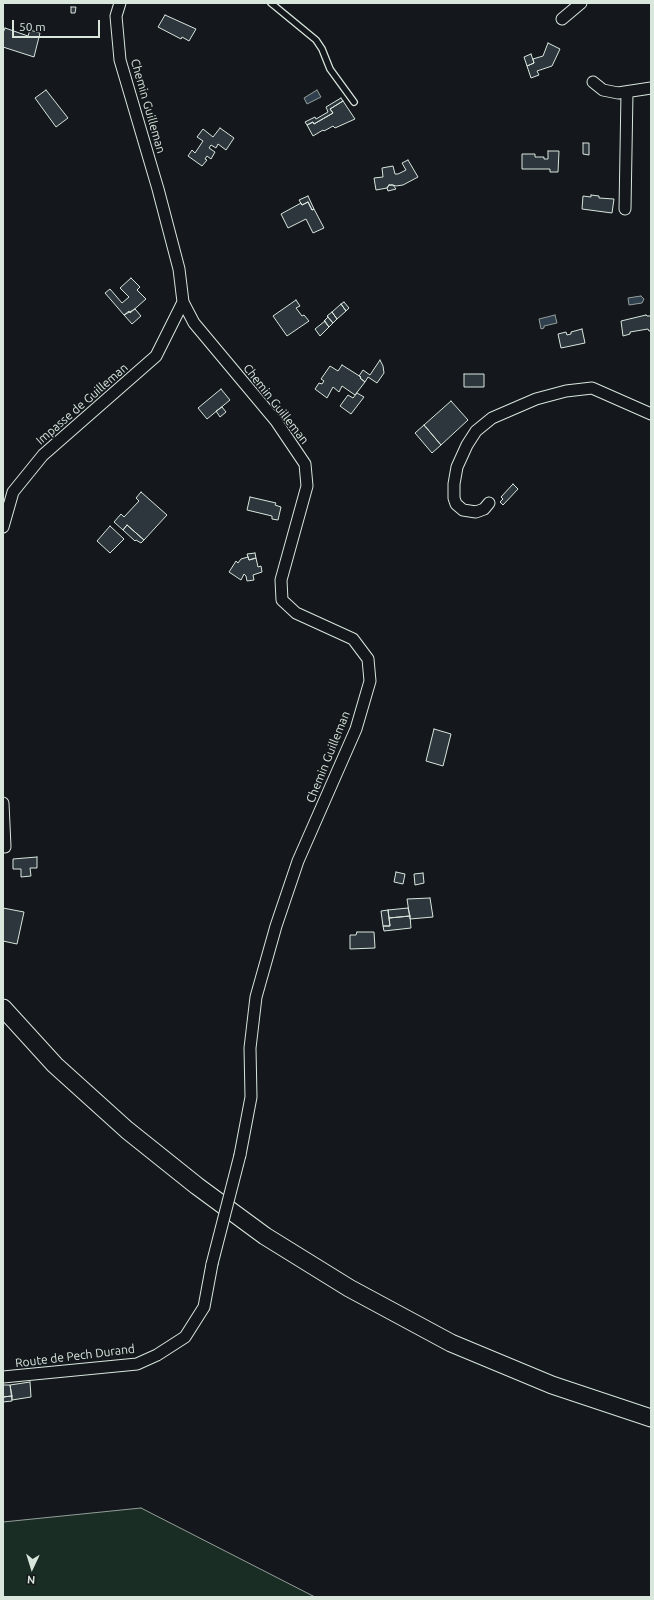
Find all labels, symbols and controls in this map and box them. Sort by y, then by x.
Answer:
scale bar [14,12,102,38]
text: 50 m [19,20,46,33]
street label: Chemin Guilleman [128,57,168,155]
street label: Impasse de Guilleman [33,360,131,448]
street label: Chemin Guilleman [240,361,312,447]
street label: Chemin Guilleman [303,709,353,805]
street label: Route de Pech Durand [14,1342,136,1370]
north arrow [12,1548,52,1588]
text: N [27,1574,36,1586]

